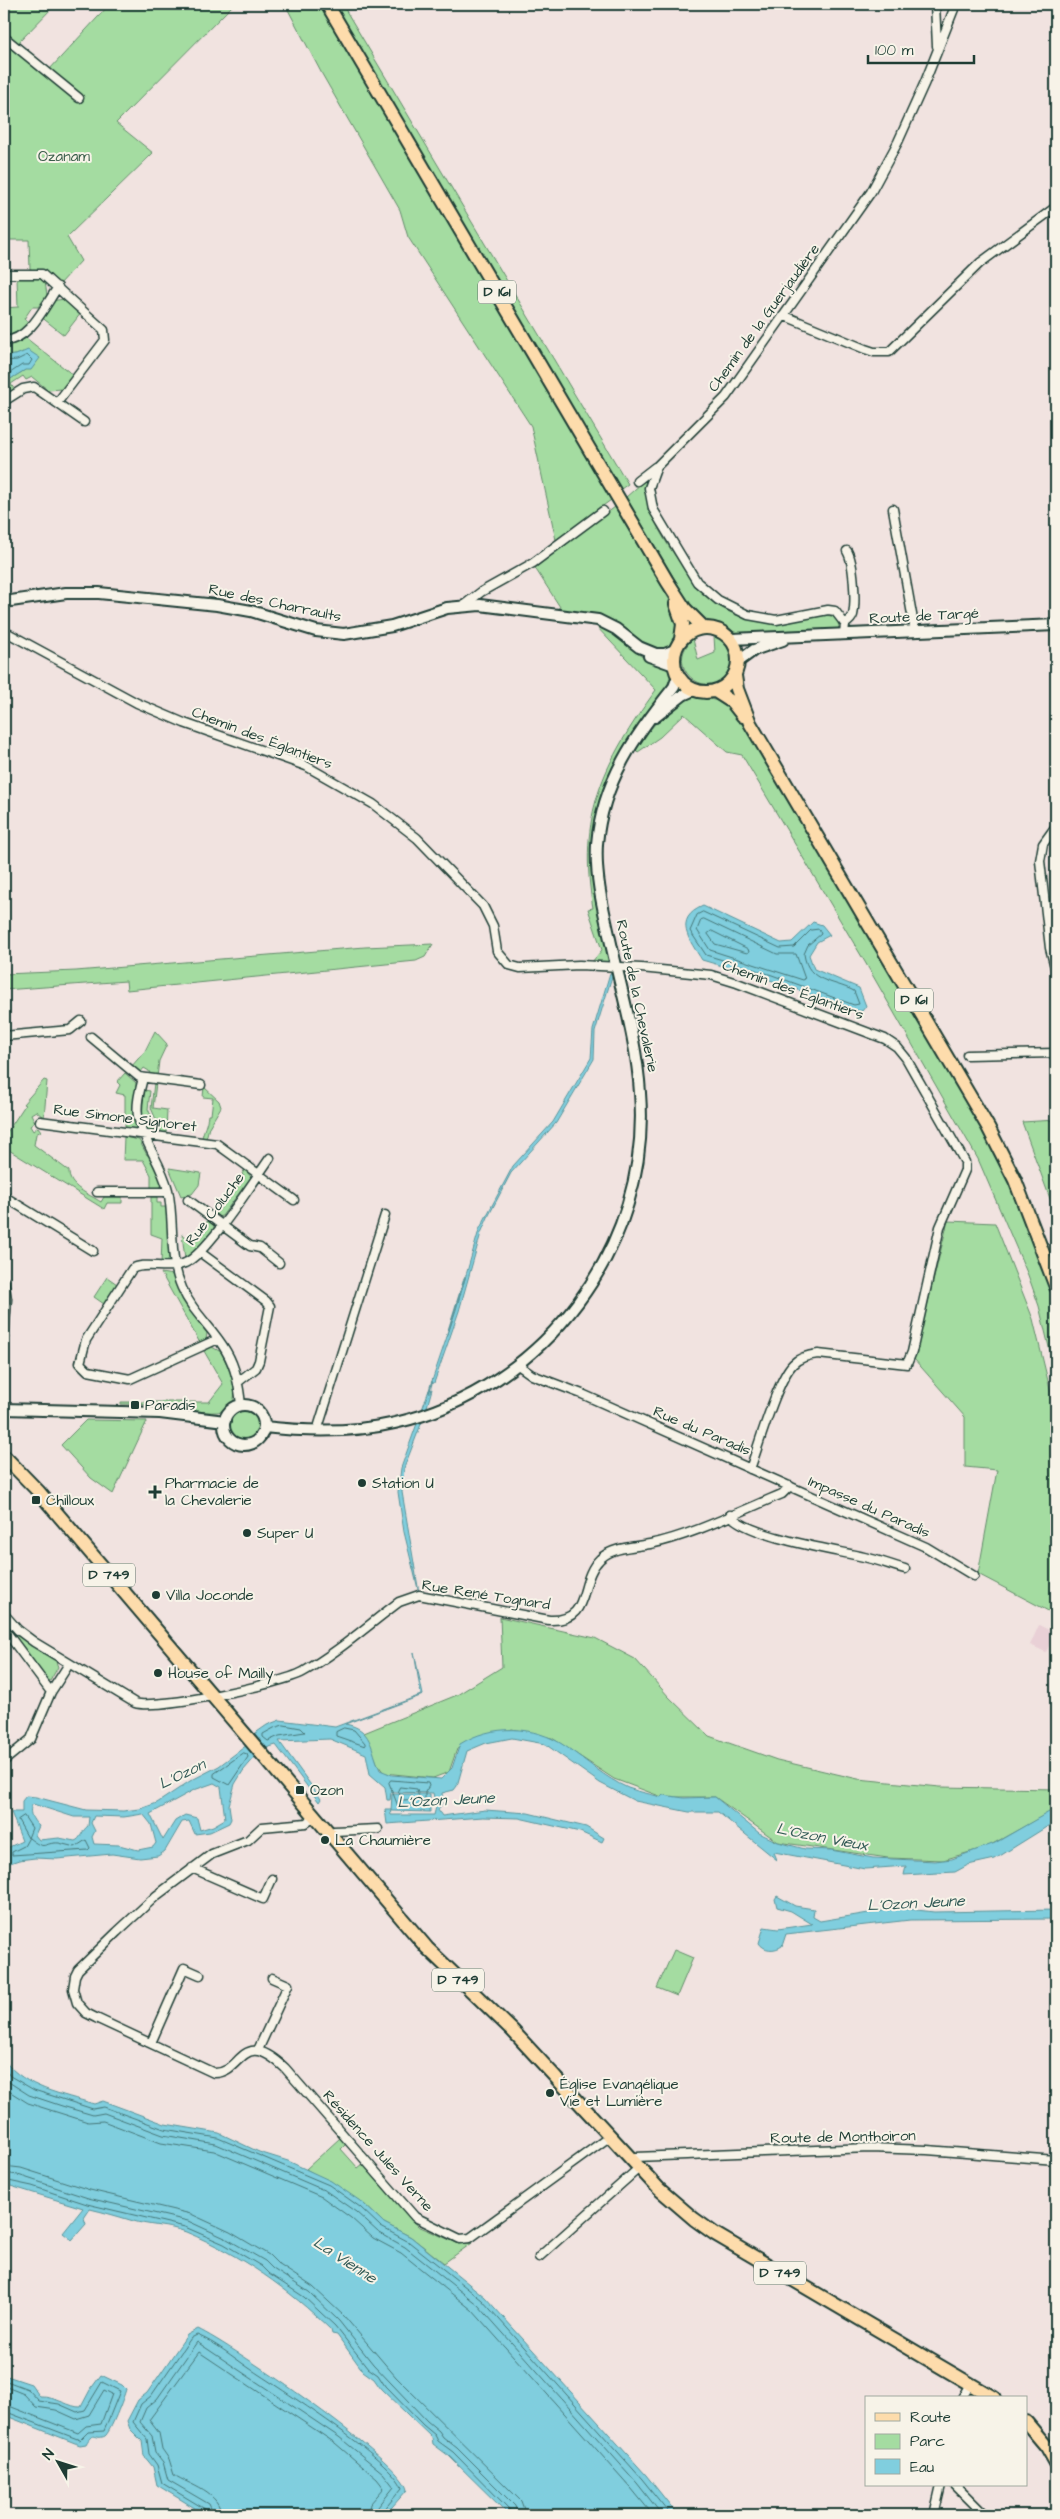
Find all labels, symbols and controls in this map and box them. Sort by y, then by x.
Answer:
scale bar [868,32,974,64]
text: 100 m [875,40,914,61]
park label: Ozanam [38,146,90,167]
street label: Chemin de la Guerjaudière [703,240,825,396]
road number: D 161 [478,280,516,304]
street label: Rue des Charraults [207,579,344,627]
street label: Route de Targé [869,603,979,630]
street label: Chemin des Églantiers [188,701,336,776]
street label: Route de la Chevalerie [611,918,663,1074]
street label: Chemin des Églantiers [719,955,867,1027]
road number: D 161 [895,988,933,1012]
street label: Rue Simone Signoret [52,1099,198,1138]
street label: Rue Coluche [181,1168,249,1250]
place label: Paradis [145,1395,196,1416]
marker: Paradis [129,1399,141,1411]
street label: Rue du Paradis [650,1401,755,1461]
street label: Impasse du Paradis [805,1471,934,1543]
place label: Pharmacie de la Chevalerie [165,1473,259,1511]
place label: Station U [372,1473,434,1494]
marker: Station U [356,1477,368,1489]
marker: Pharmacie de la Chevalerie [149,1486,161,1498]
place label: Chilloux [46,1490,95,1511]
marker: Chilloux [30,1494,42,1506]
place label: Super U [257,1523,313,1544]
marker: Super U [241,1527,253,1539]
road number: D 749 [83,1564,135,1586]
street label: Rue René Tognard [420,1575,552,1617]
place label: Villa Joconde [166,1585,254,1606]
marker: Villa Joconde [150,1589,162,1601]
place label: House of Mailly [168,1663,273,1685]
marker: House of Mailly [152,1667,164,1679]
water label: L'Ozon [155,1752,211,1795]
place label: Ozon [310,1780,344,1801]
marker: Ozon [294,1784,306,1796]
water label: L'Ozon Jeune [397,1786,497,1814]
water label: L'Ozon Vieux [775,1817,871,1857]
place label: La Chaumière [335,1830,431,1851]
marker: La Chaumière [319,1834,331,1846]
water label: L'Ozon Jeune [867,1889,967,1917]
road number: D 749 [432,1968,484,1992]
place label: Église Evangélique Vie et Lumière [560,2074,679,2112]
street label: Résidence Jules Verne [318,2086,438,2216]
marker: Église Evangélique Vie et Lumière [544,2087,556,2099]
street label: Route de Monthoiron [770,2125,916,2149]
water label: La Vienne [309,2231,382,2289]
road number: D 749 [754,2262,806,2284]
legend [865,2396,1028,2486]
text: Route [910,2407,951,2428]
text: Parc [910,2431,945,2452]
north arrow [32,2436,82,2486]
text: N [38,2445,59,2464]
text: Eau [910,2457,935,2478]

